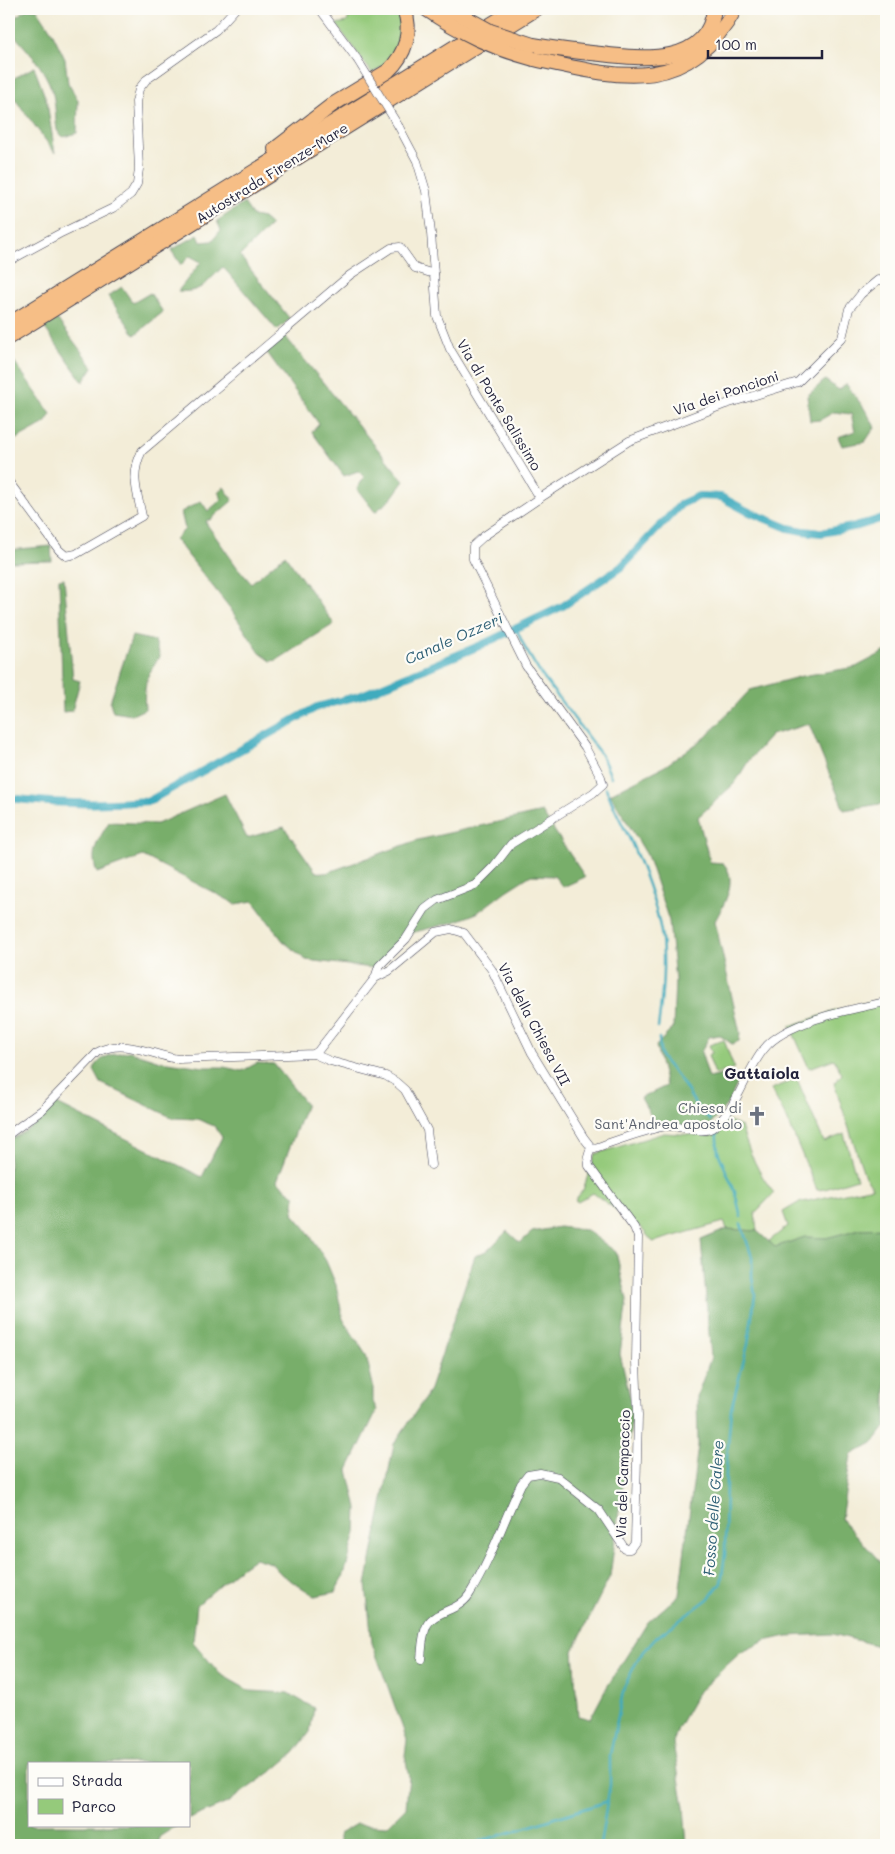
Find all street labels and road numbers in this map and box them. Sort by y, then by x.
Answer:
street label: Autostrada Firenze-Mare [192,118,351,227]
street label: Via di Ponte Salissimo [453,336,546,474]
street label: Via dei Poncioni [671,366,781,419]
street label: Via della Chiesa VII [494,959,575,1088]
street label: Via del Campaccio [611,1410,634,1538]

